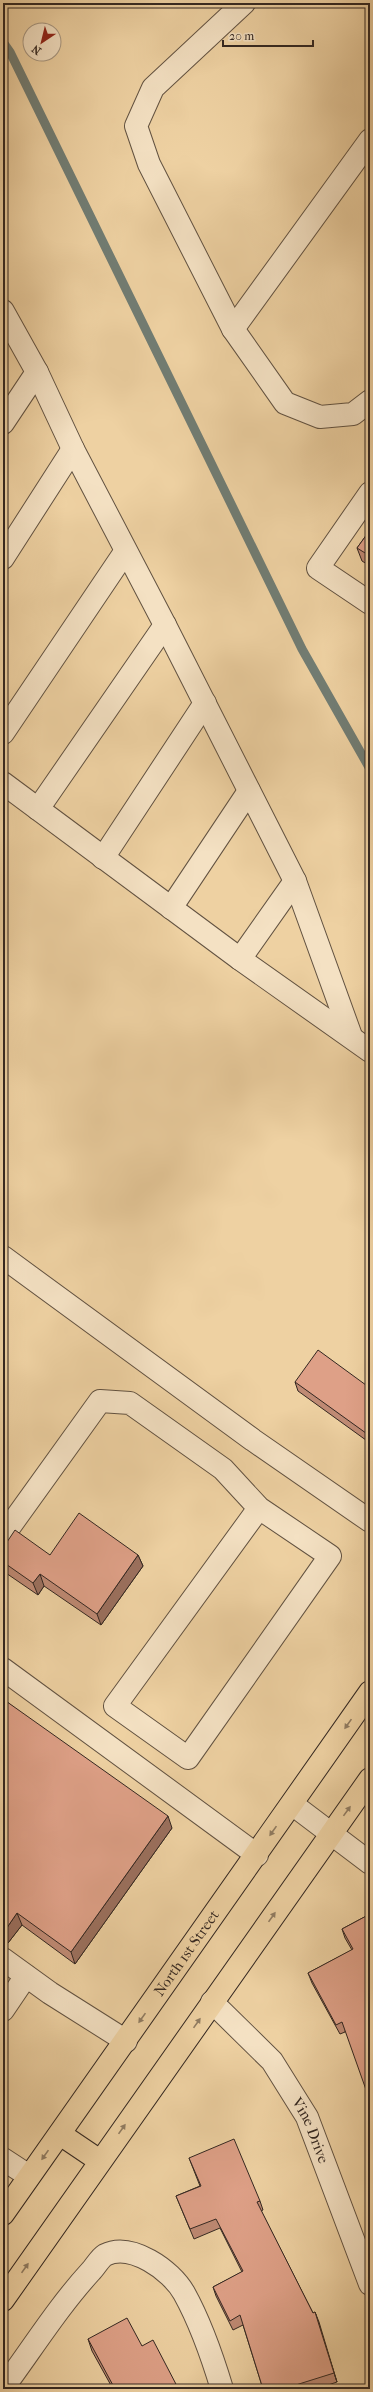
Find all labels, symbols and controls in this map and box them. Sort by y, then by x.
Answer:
north arrow [22,22,62,62]
scale bar [223,22,313,48]
text: 20 m [229,29,254,43]
text: N [29,42,44,58]
one-way arrow [344,1719,352,1730]
one-way arrow [343,1806,351,1816]
one-way arrow [269,1826,277,1836]
street label: North 1st Street [150,1906,223,2000]
one-way arrow [268,1911,276,1922]
one-way arrow [138,2012,146,2023]
one-way arrow [193,2018,201,2028]
street label: Vine Drive [288,2093,333,2166]
one-way arrow [118,2124,126,2135]
one-way arrow [41,2150,49,2160]
one-way arrow [21,2263,29,2273]

